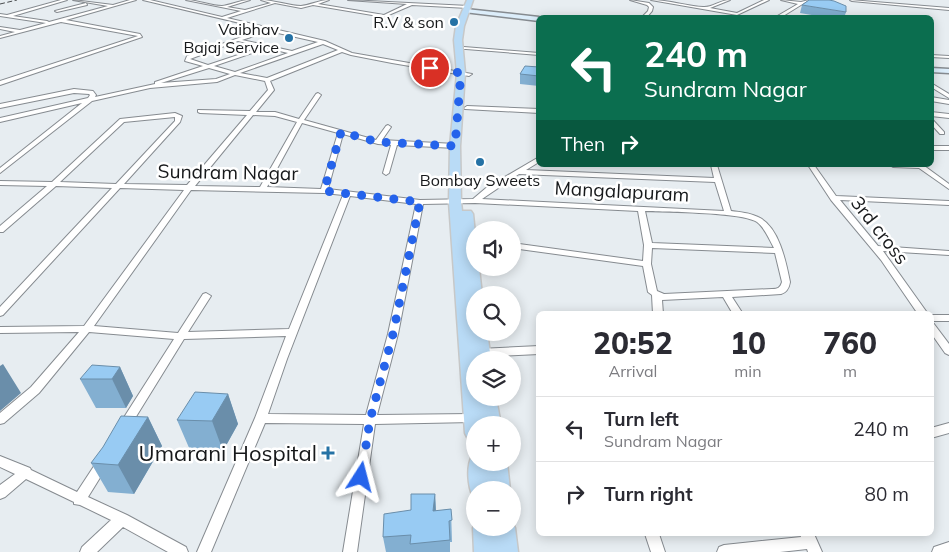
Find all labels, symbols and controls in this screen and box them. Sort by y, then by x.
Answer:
place label: R.V & son [373,12,444,32]
marker: R.V & son [448,16,460,28]
place label: Vaibhav Bajaj Service [183,19,279,57]
marker: Vaibhav Bajaj Service [283,32,295,44]
text: 240 m [644,32,748,76]
icon: left [561,35,626,100]
pin [409,47,451,89]
icon: arrive [416,54,444,82]
text: Sundram Nagar [644,75,807,103]
icon: right [615,130,643,158]
text: Then [561,132,605,156]
marker: Bombay Sweets [474,156,486,168]
street label: Sundram Nagar [158,159,299,185]
place label: Bombay Sweets [420,170,540,190]
street label: Mangalapuram [554,175,690,207]
street label: 3rd cross [846,191,914,269]
map controls [466,221,521,536]
button: sound [466,221,521,276]
button: search [466,286,521,341]
text: 20:52 [593,324,673,362]
text: 10 [730,324,766,362]
text: 760 [823,324,877,362]
button: layers [466,351,521,406]
text: Arrival [608,361,657,381]
text: min [734,361,762,381]
text: m [843,361,857,381]
text: Turn left [604,407,679,431]
icon: left [561,415,589,443]
button: + [466,416,521,471]
text: 240 m [853,417,909,441]
text: Sundram Nagar [604,431,722,451]
place label: Umarani Hospital [139,439,317,467]
marker: Umarani Hospital [321,446,335,460]
position arrow [334,450,386,502]
icon: right [561,480,589,508]
button: − [466,481,521,536]
text: Turn right [604,482,693,506]
text: 80 m [865,482,909,506]

